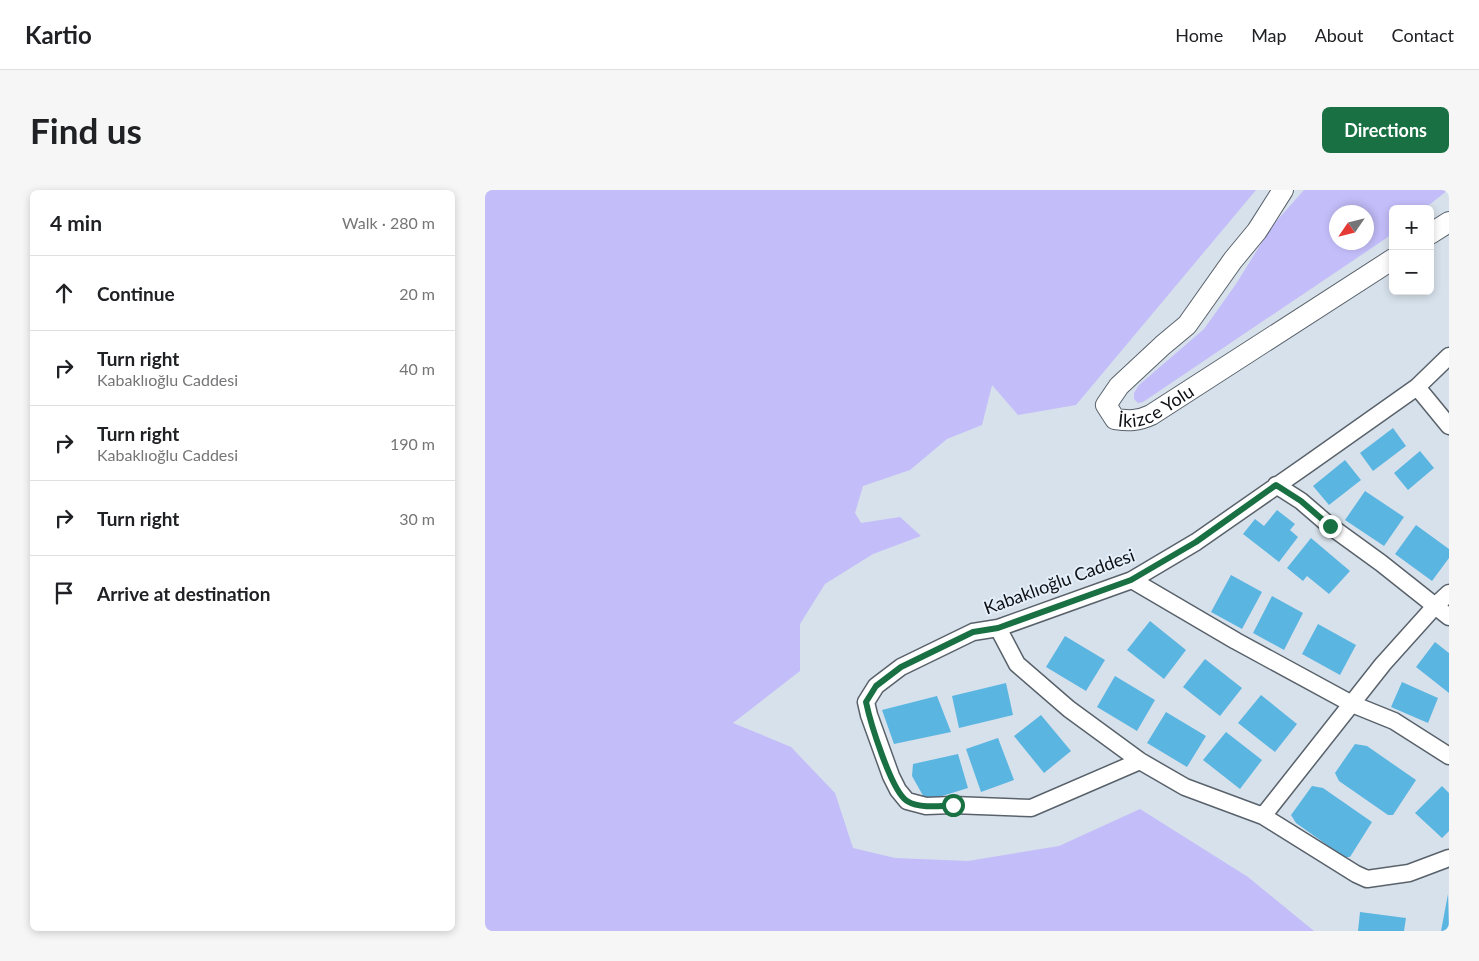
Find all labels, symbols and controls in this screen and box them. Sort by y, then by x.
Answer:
text: Kartio [25,20,92,49]
text: Home [1175,24,1223,46]
text: Map [1251,24,1287,46]
text: About [1315,24,1364,46]
text: Contact [1392,24,1454,46]
button: Directions [1322,107,1449,153]
text: Find us [30,109,142,151]
north arrow [1329,205,1374,250]
map controls [1389,205,1434,295]
button: + [1389,205,1434,250]
text: 4 min [50,210,102,235]
text: Walk · 280 m [342,213,435,232]
button: − [1389,250,1434,295]
icon: ahead [50,279,78,307]
text: Continue [97,282,175,305]
text: 20 m [399,284,435,303]
text: Turn right [97,347,179,370]
icon: right [50,354,78,382]
text: 40 m [399,359,435,378]
text: Kabaklıoğlu Caddesi [97,370,238,389]
street label: İkizce Yolu [1117,380,1198,431]
text: Turn right [97,422,179,445]
icon: right [50,429,78,457]
text: 190 m [390,434,435,453]
text: Kabaklıoğlu Caddesi [97,445,238,464]
icon: right [50,504,78,532]
text: Turn right [97,507,179,530]
text: 30 m [399,509,435,528]
route end [1319,515,1342,538]
street label: Kabaklıoğlu Caddesi [981,544,1137,618]
icon: arrive [50,579,78,607]
text: Arrive at destination [97,582,270,605]
route start [942,794,965,817]

